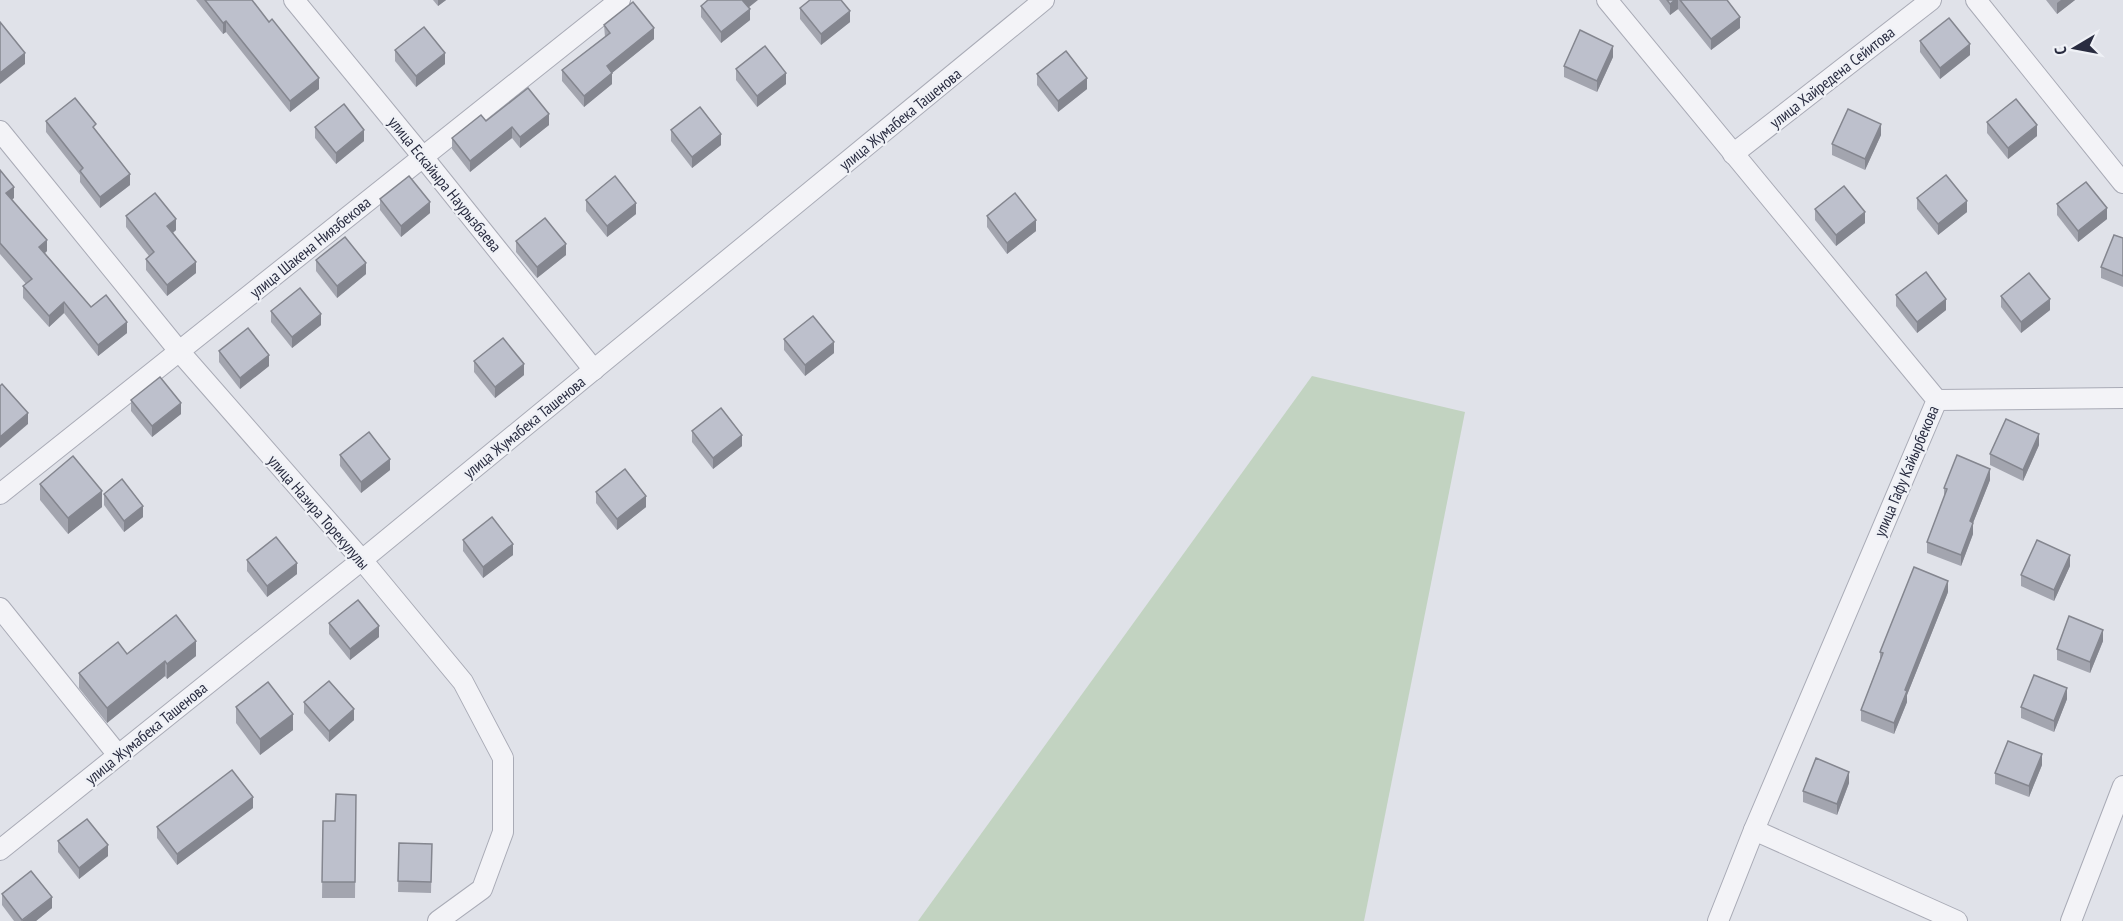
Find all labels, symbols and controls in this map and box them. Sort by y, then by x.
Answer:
north arrow [2045,18,2105,78]
street label: улица Хайредена Сейитова [1765,22,1899,132]
text: С [2050,45,2071,56]
street label: улица Жумабека Ташенова [835,64,965,174]
street label: улица Ескайыра Наурызбаева [384,112,506,256]
street label: улица Шакена Ниязбекова [245,192,375,302]
street label: улица Жумабека Ташенова [459,372,589,482]
street label: улица Гафу Кайырбекова [1869,402,1943,540]
street label: улица Назира Торекулулы [264,450,374,574]
street label: улица Жумабека Ташенова [81,678,211,788]

